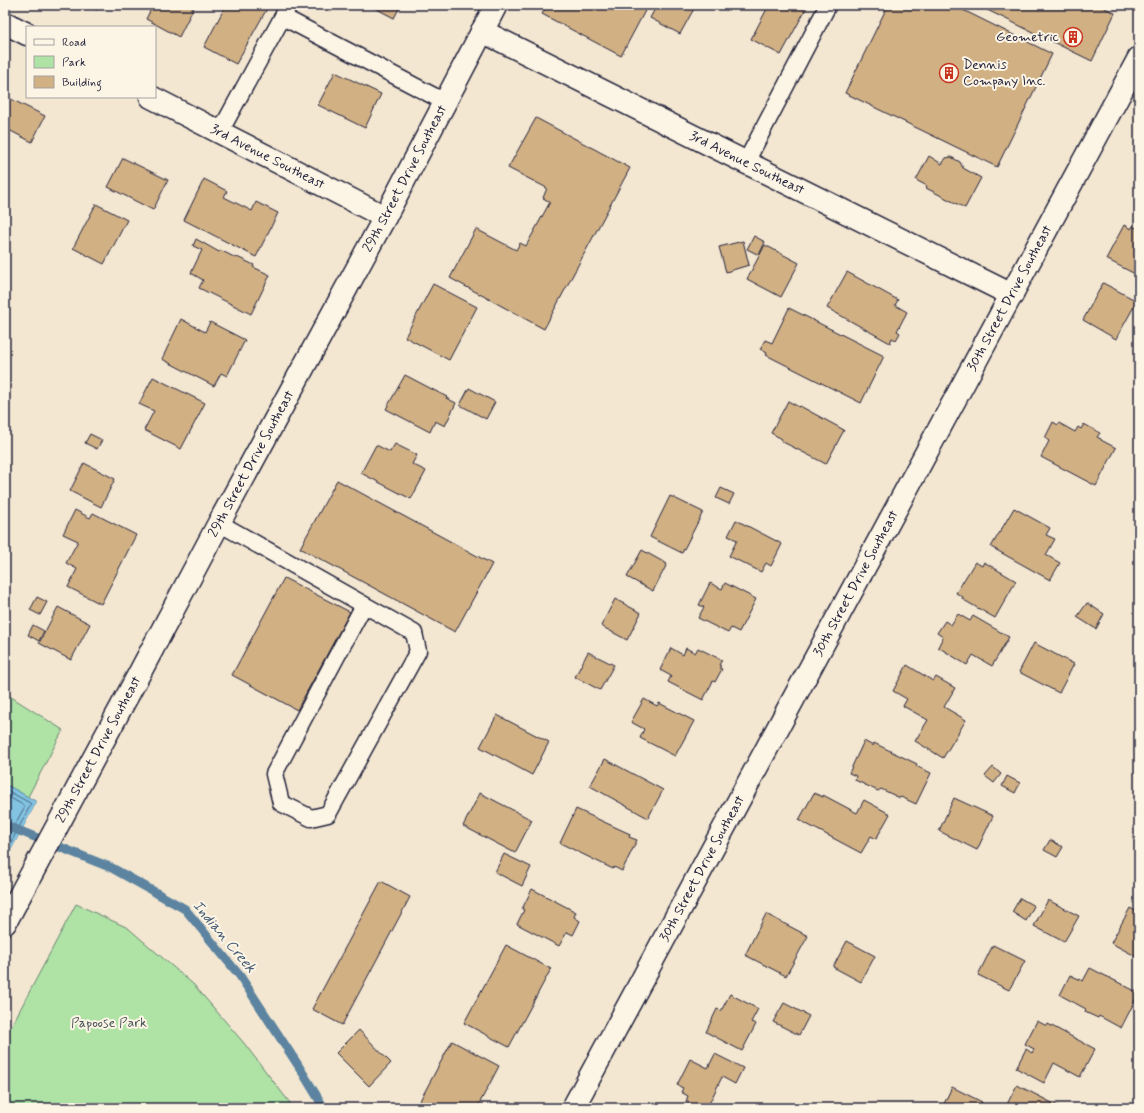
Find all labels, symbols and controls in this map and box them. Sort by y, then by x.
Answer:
legend [26,26,156,98]
building icon: Geometric [1062,26,1084,48]
place label: Geometric [996,28,1060,46]
text: Road [62,35,86,51]
text: Park [62,55,86,71]
place label: Dennis Company Inc. [963,56,1045,90]
building icon: Dennis Company Inc. [938,62,960,84]
text: Building [62,75,102,92]
street label: 29th Street Drive Southeast [359,101,451,255]
street label: 3rd Avenue Southeast [207,120,328,194]
street label: 3rd Avenue Southeast [687,127,808,199]
street label: 30th Street Drive Southeast [963,222,1056,374]
street label: 29th Street Drive Southeast [204,387,298,540]
street label: 30th Street Drive Southeast [809,507,903,660]
street label: 29th Street Drive Southeast [52,673,145,826]
street label: 30th Street Drive Southeast [655,792,749,945]
water label: Indian Creek [188,897,261,978]
park label: Papoose Park [71,1014,147,1032]

